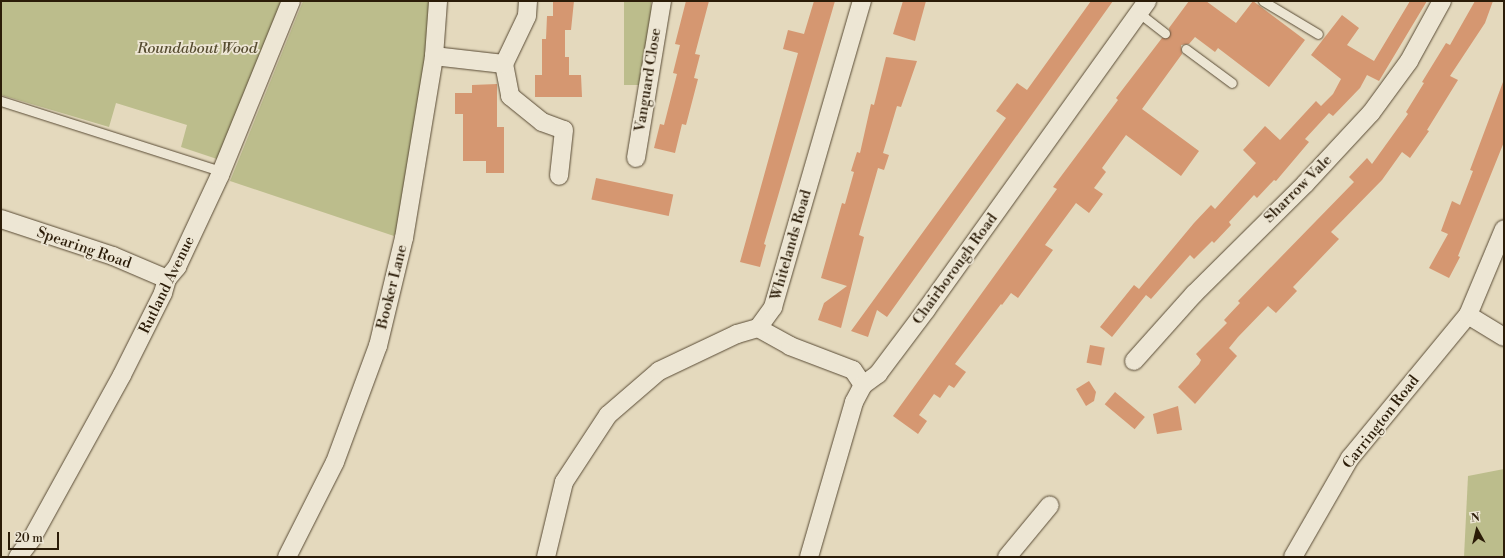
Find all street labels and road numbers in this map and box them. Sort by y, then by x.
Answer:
street label: Vanguard Close [631,27,665,133]
street label: Sharrow Vale [1260,151,1336,227]
street label: Whitelands Road [767,188,815,302]
street label: Chairborough Road [909,210,1001,328]
street label: Spearing Road [34,223,134,273]
street label: Rutland Avenue [136,233,198,337]
street label: Booker Lane [373,243,411,331]
street label: Carrington Road [1339,372,1423,472]

